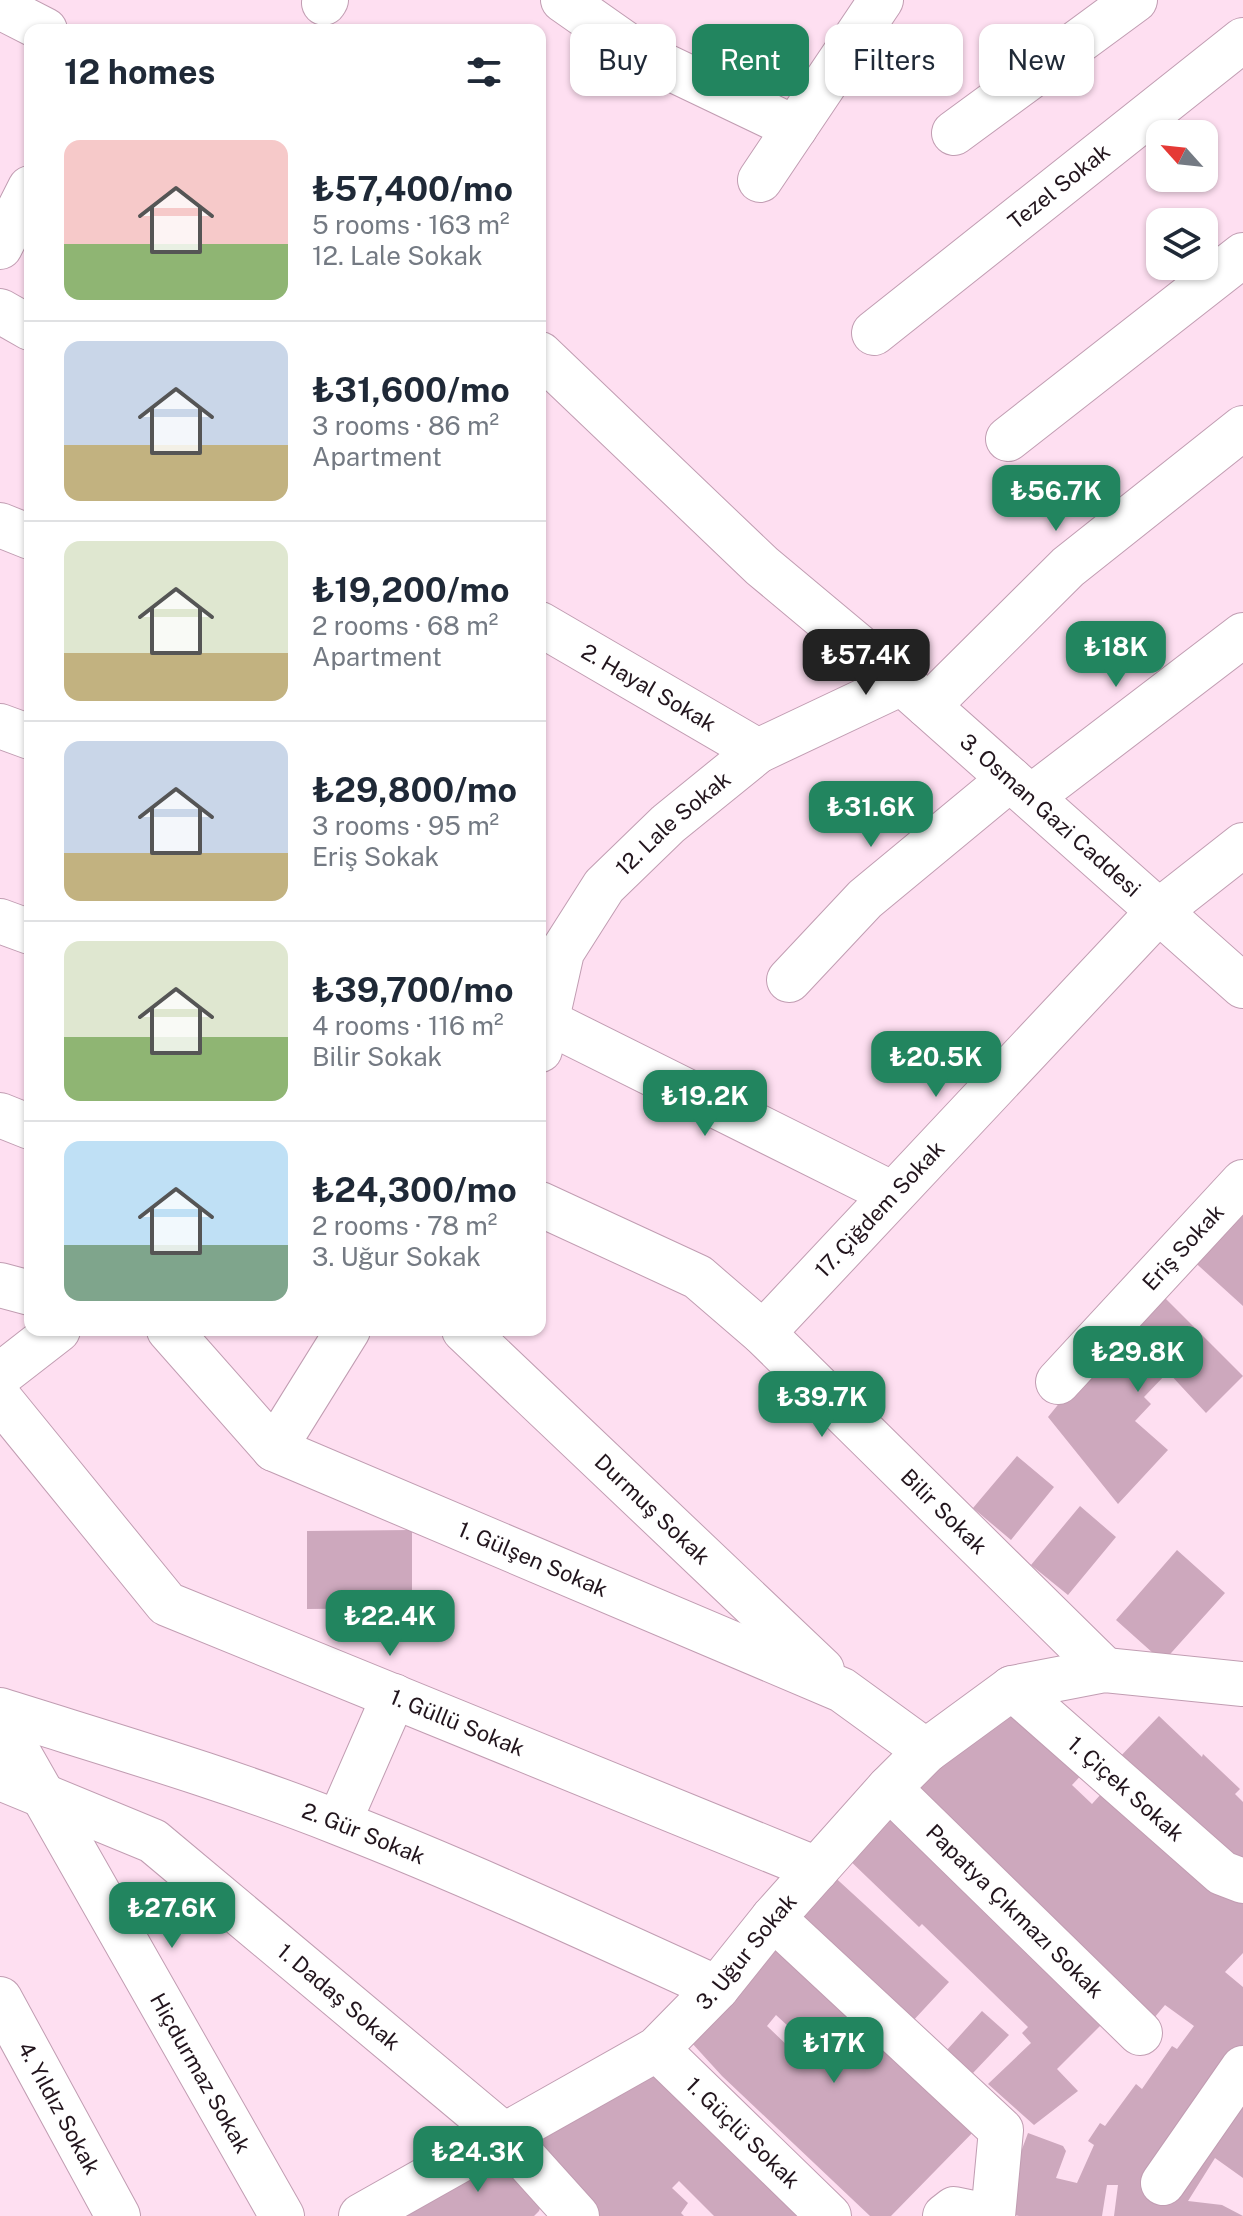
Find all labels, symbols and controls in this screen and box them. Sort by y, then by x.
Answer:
chip: Buy [570,24,676,96]
chip: Rent [692,24,809,96]
chip: Filters [825,24,963,96]
chip: New [979,24,1094,96]
icon: filters [462,50,506,94]
text: 12 homes [64,52,215,92]
north arrow [1146,120,1218,192]
map controls [1146,120,1218,280]
street label: Tezel Sokak [1003,138,1115,235]
text: ₺57,400/mo [312,169,513,209]
icon: home [128,172,224,268]
button: layers [1146,208,1218,280]
text: 5 rooms · 163 m² [312,209,510,240]
text: 12. Lale Sokak [312,240,483,271]
text: ₺31,600/mo [312,370,510,410]
icon: home [128,373,224,469]
text: 3 rooms · 86 m² [312,410,499,441]
text: Apartment [312,441,442,472]
pin: ₺56.7K [991,465,1121,533]
text: ₺56.7K [1010,475,1102,506]
text: ₺19,200/mo [312,570,510,610]
icon: home [128,573,224,669]
text: 2 rooms · 68 m² [312,610,498,641]
pin: ₺18K [1069,621,1163,689]
pin: ₺57.4K [801,629,931,697]
text: ₺18K [1084,631,1148,662]
street label: 2. Hayal Sokak [577,638,721,737]
text: ₺57.4K [821,639,911,670]
text: Apartment [312,641,442,672]
street label: 3. Osman Gazi Caddesi [955,728,1146,902]
street label: 12. Lale Sokak [610,766,736,881]
text: ₺29,800/mo [312,770,517,810]
icon: home [128,773,224,869]
pin: ₺31.6K [806,781,936,849]
text: ₺31.6K [827,791,915,822]
text: 3 rooms · 95 m² [312,810,499,841]
text: Eriş Sokak [312,841,439,872]
text: ₺39,700/mo [312,970,513,1010]
icon: home [128,973,224,1069]
text: 4 rooms · 116 m² [312,1010,504,1041]
pin: ₺20.5K [871,1031,1001,1099]
text: Bilir Sokak [312,1041,442,1072]
text: ₺20.5K [889,1041,983,1072]
pin: ₺19.2K [640,1070,770,1138]
text: ₺19.2K [661,1080,749,1111]
street label: 17. Çiğdem Sokak [809,1135,950,1283]
text: ₺24,300/mo [312,1170,517,1210]
icon: home [128,1173,224,1269]
street label: Eriş Sokak [1137,1199,1229,1295]
text: 2 rooms · 78 m² [312,1210,497,1241]
text: 3. Uğur Sokak [312,1241,481,1272]
pin: ₺29.8K [1073,1326,1203,1394]
text: ₺29.8K [1091,1336,1185,1367]
pin: ₺39.7K [757,1371,887,1439]
text: ₺39.7K [776,1381,868,1412]
street label: Durmuş Sokak [590,1448,715,1570]
street label: Bilir Sokak [896,1463,992,1559]
street label: 1. Gülşen Sokak [454,1516,612,1602]
pin: ₺22.4K [325,1590,455,1658]
text: ₺22.4K [344,1600,436,1631]
street label: 1. Güllü Sokak [386,1683,528,1761]
street label: 1. Çiçek Sokak [1063,1731,1189,1846]
street label: 2. Gür Sokak [298,1797,429,1869]
street label: Papatya Çıkmazı Sokak [921,1819,1109,2003]
pin: ₺27.6K [107,1882,237,1950]
street label: 3. Uğur Sokak [690,1888,802,2015]
text: ₺27.6K [127,1892,217,1923]
street label: 1. Dadaş Sokak [272,1938,406,2055]
street label: Hiçdurmaz Sokak [145,1988,256,2158]
pin: ₺17K [787,2017,881,2085]
text: ₺17K [802,2027,866,2058]
street label: 4. Yıldız Sokak [13,2037,106,2179]
street label: 1. Güçlü Sokak [681,2072,805,2194]
pin: ₺24.3K [413,2126,543,2194]
text: ₺24.3K [431,2136,525,2167]

